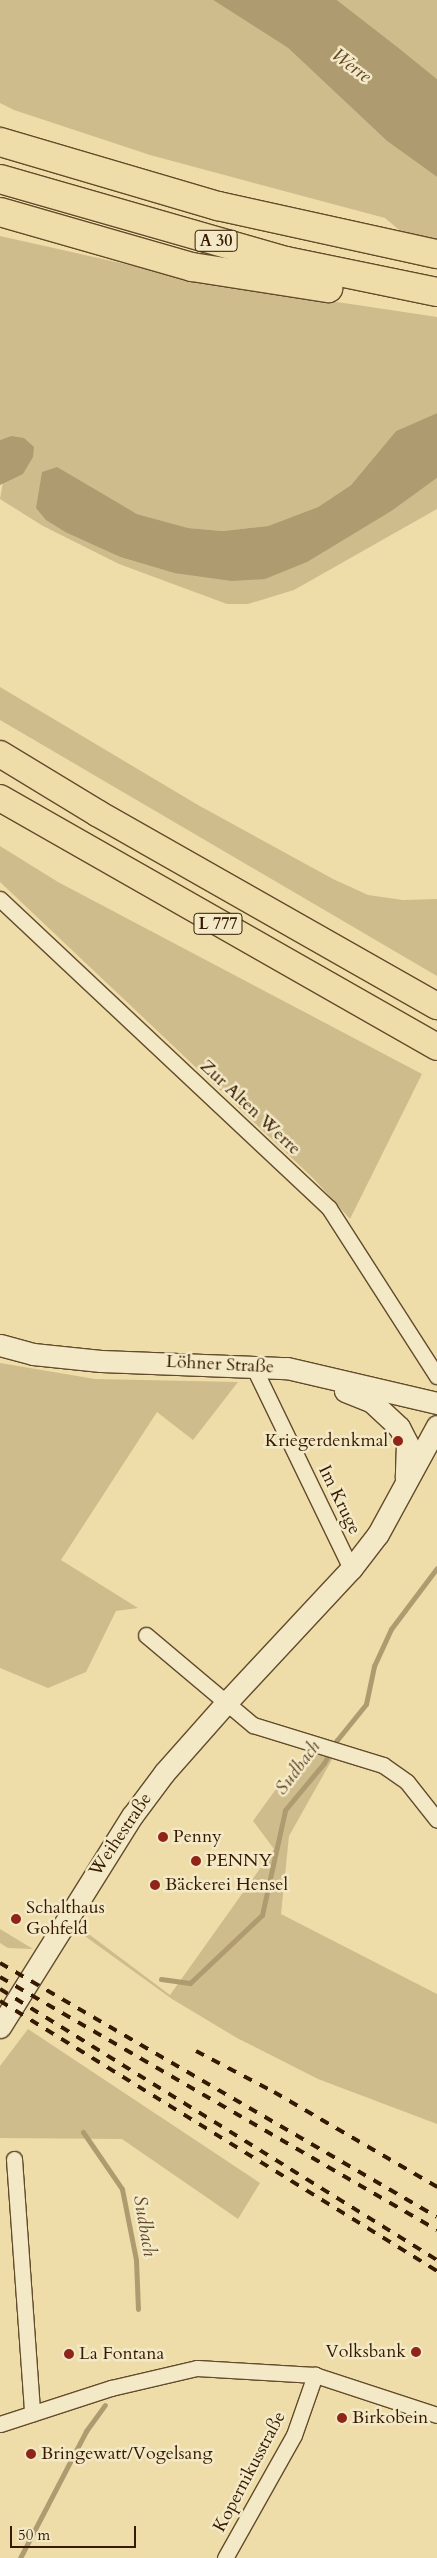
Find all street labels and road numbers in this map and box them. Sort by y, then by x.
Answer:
road number: A 30 [194,228,238,255]
road number: L 777 [193,911,243,938]
street label: Zur Alten Werre [195,1056,305,1160]
street label: Löhner Straße [165,1351,275,1379]
street label: Im Kruge [313,1462,365,1538]
street label: Weihestraße [85,1789,157,1881]
street label: Kopernikusstraße [209,2408,291,2536]

